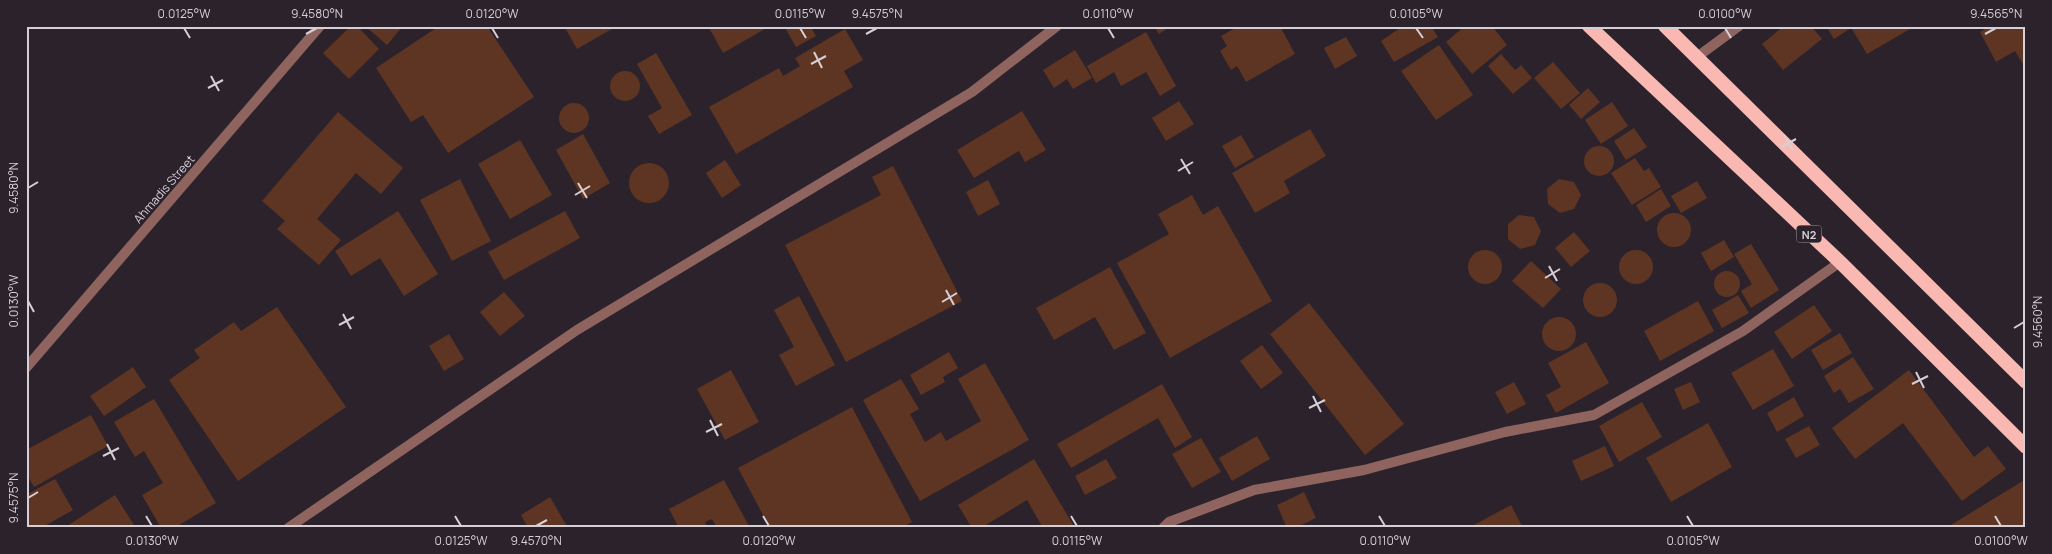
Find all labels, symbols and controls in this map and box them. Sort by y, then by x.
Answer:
text: 0.0125°W [158,5,211,22]
text: 9.4580°N [291,5,343,22]
text: 0.0120°W [465,5,519,22]
text: 0.0115°W [775,5,826,22]
text: 9.4575°N [852,5,902,22]
text: 0.0110°W [1083,5,1134,22]
text: 0.0105°W [1389,5,1443,22]
text: 0.0100°W [1698,5,1753,22]
text: 9.4565°N [1970,5,2022,22]
street label: Ahmadis Street [130,151,199,227]
text: 9.4580°N [5,162,22,214]
road number: N2 [1796,225,1822,242]
text: 0.0130°W [5,274,22,327]
text: 9.4560°N [2029,296,2046,348]
text: 9.4575°N [5,473,22,523]
text: 0.0130°W [126,532,179,549]
text: 0.0125°W [435,532,488,549]
text: 9.4570°N [510,532,562,549]
text: 0.0120°W [742,532,796,549]
text: 0.0115°W [1052,532,1103,549]
text: 0.0110°W [1360,532,1411,549]
text: 0.0105°W [1666,532,1720,549]
text: 0.0100°W [1974,532,2029,549]

